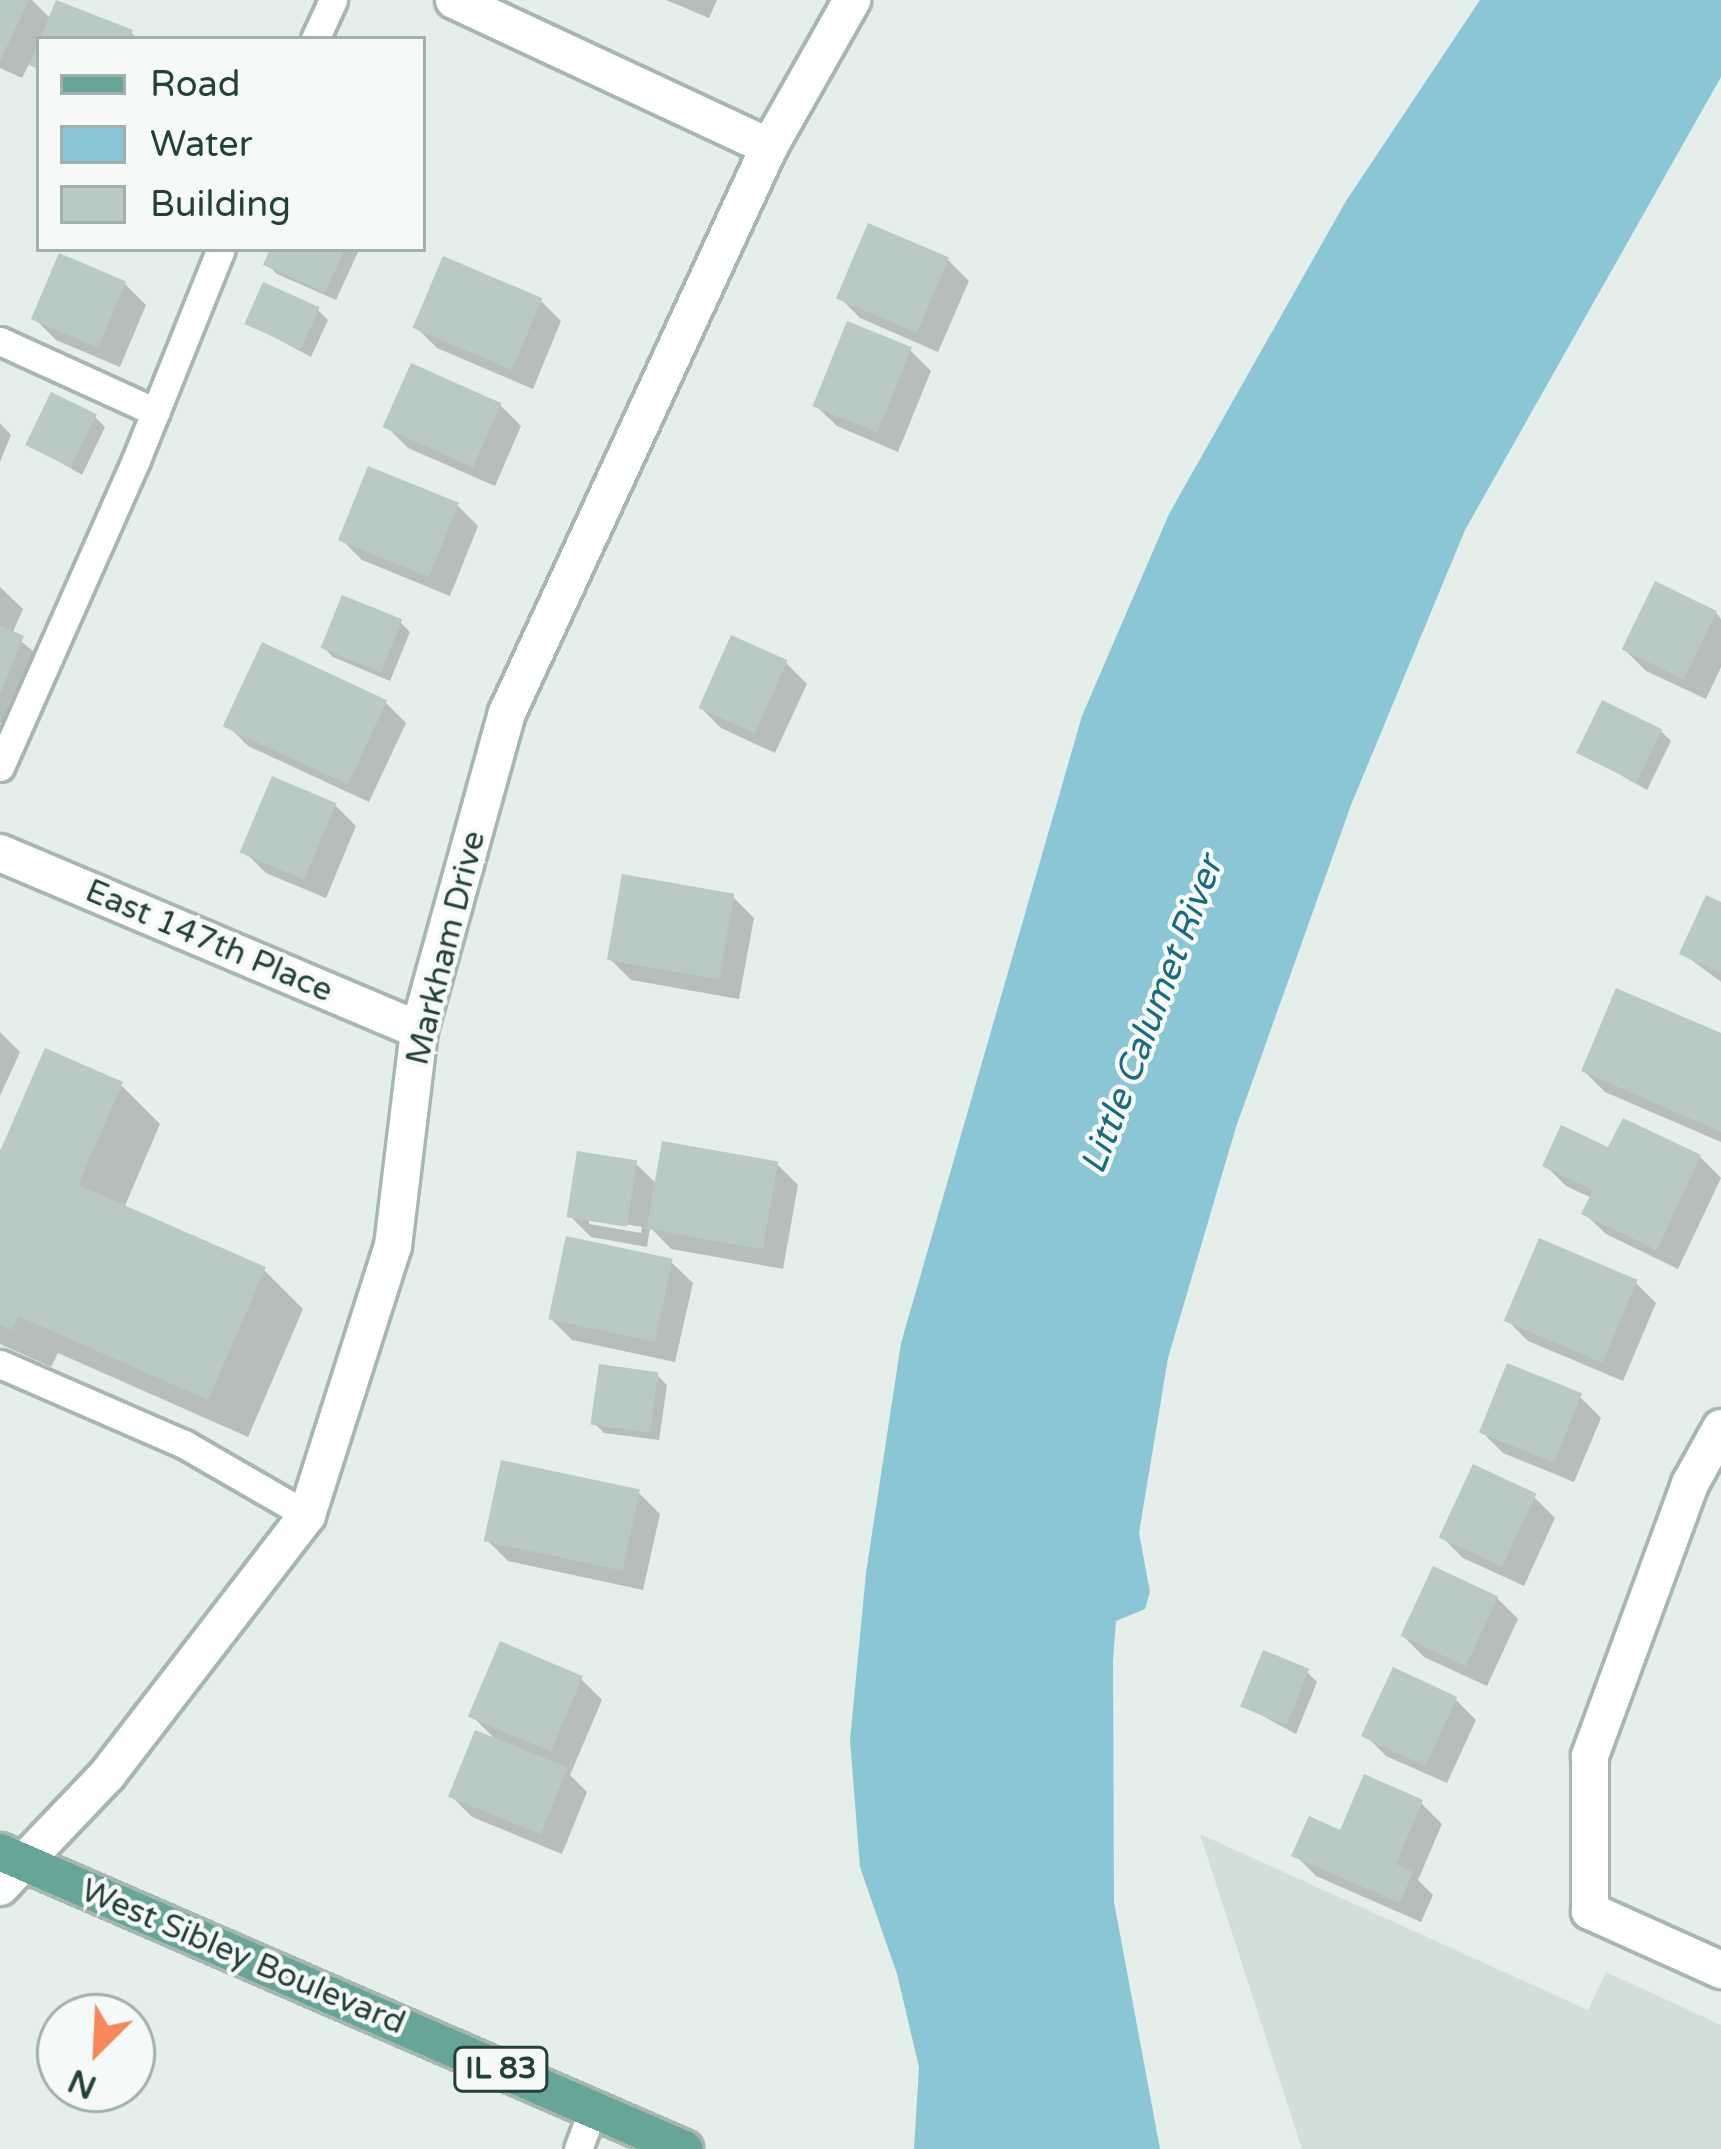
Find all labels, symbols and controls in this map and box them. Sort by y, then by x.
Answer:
legend [36,36,426,252]
text: Road [150,63,240,106]
text: Water [150,123,252,166]
text: Building [150,183,291,226]
street label: Markham Drive [398,827,494,1069]
water label: Little Calumet River [1072,850,1232,1180]
street label: East 147th Place [79,871,339,1011]
street label: West Sibley Boulevard [75,1871,411,2043]
north arrow [36,1993,156,2113]
road number: IL 83 [453,2045,549,2093]
text: N [62,2060,102,2107]

